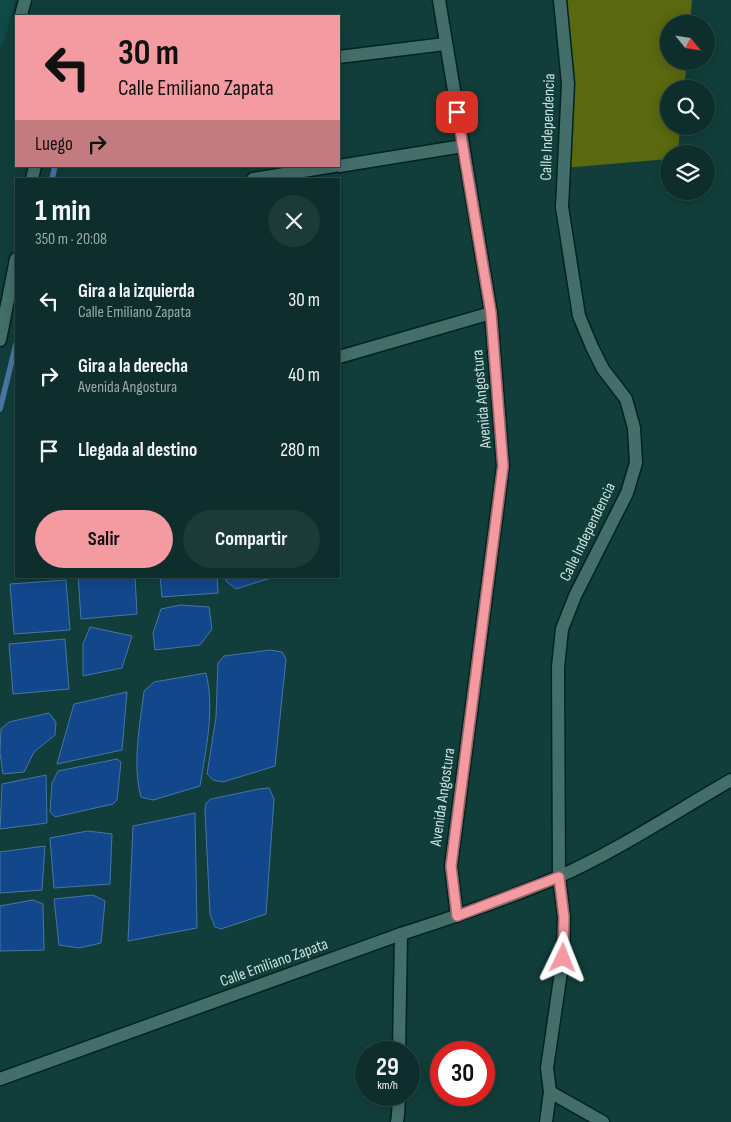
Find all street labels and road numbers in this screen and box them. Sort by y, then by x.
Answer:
street label: Calle Independencia [537,73,559,181]
street label: Avenida Angostura [468,349,496,450]
street label: Calle Independencia [556,480,620,584]
street label: Avenida Angostura [427,747,459,848]
street label: Calle Emiliano Zapata [218,935,330,991]

